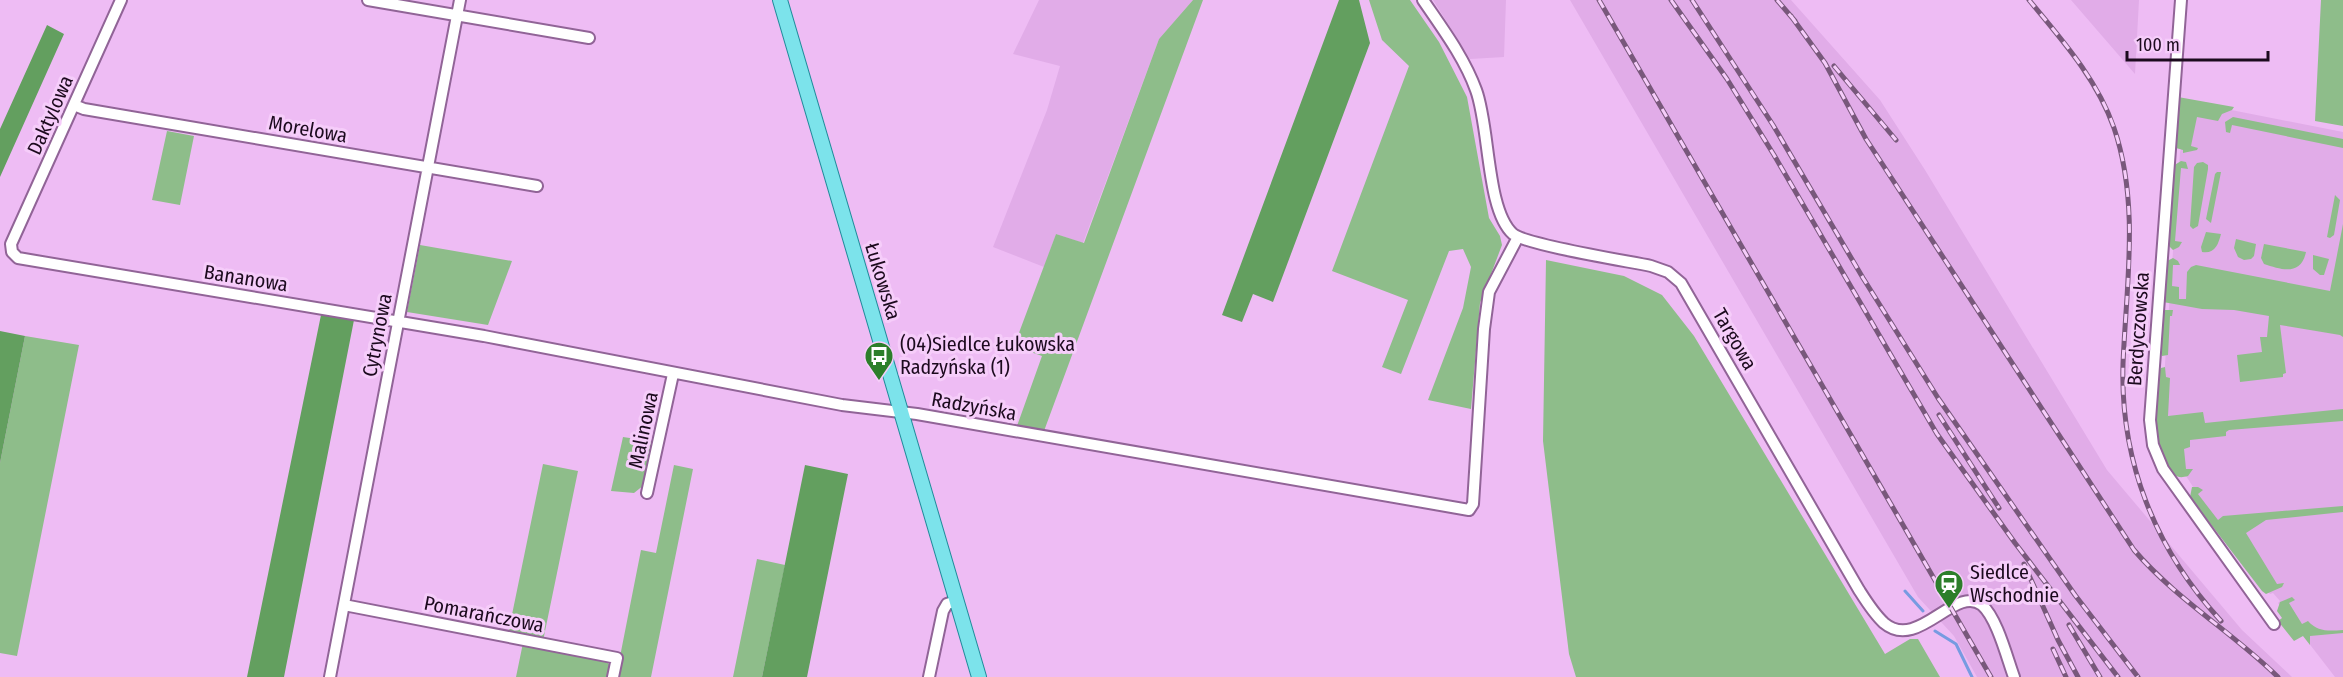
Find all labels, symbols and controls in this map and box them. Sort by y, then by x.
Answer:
scale bar [2127,24,2268,62]
text: 100 m [2136,34,2180,56]
street label: Daktylowa [22,72,78,158]
street label: Morelowa [267,110,349,148]
street label: Łukowska [860,239,906,323]
street label: Bananowa [202,260,290,296]
street label: Berdyczowska [2122,271,2154,387]
street label: Cytrynowa [357,291,397,379]
street label: Targowa [1708,304,1762,374]
place label: (04)Siedlce Łukowska Radzyńska (1) [900,332,1075,379]
bus stop icon: (04)Siedlce Łukowska Radzyńska (1) [863,340,895,382]
street label: Radzyńska [930,387,1018,425]
street label: Malinowa [623,389,663,471]
place label: Siedlce Wschodnie [1970,560,2059,607]
station icon: Siedlce Wschodnie [1933,568,1965,610]
street label: Pomarańczowa [422,591,546,637]

